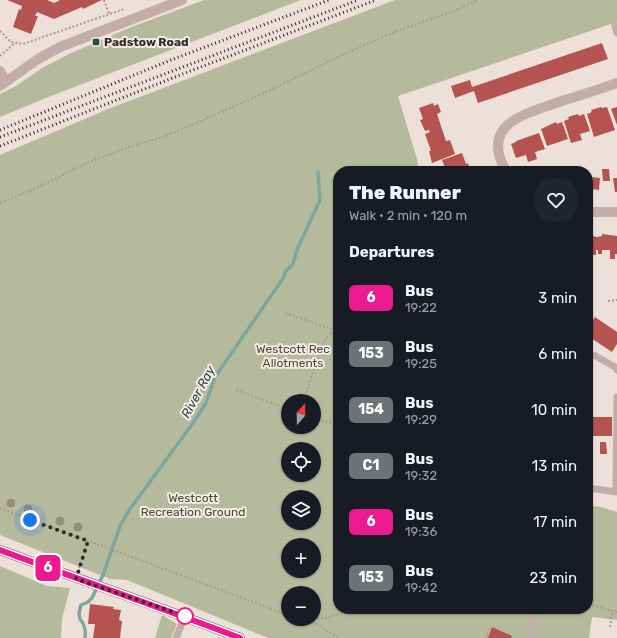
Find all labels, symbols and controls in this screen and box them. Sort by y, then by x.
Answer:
place label: Padstow Road [104,35,189,49]
marker: Padstow Road [91,37,101,47]
button: heart [535,179,577,221]
text: The Runner [349,181,461,204]
text: Walk · 2 min · 120 m [349,208,467,223]
text: Departures [349,243,434,261]
text: Bus [405,282,433,300]
text: 6 [366,289,376,306]
text: 3 min [538,289,577,307]
text: 19:22 [405,300,437,315]
text: Bus [405,338,433,356]
park label: Westcott Rec Allotments [256,342,330,370]
text: 153 [358,345,384,362]
text: 6 min [538,345,577,363]
text: 19:25 [405,356,437,371]
water label: River Ray [178,363,218,421]
north arrow [281,394,321,434]
map controls [281,394,321,626]
text: Bus [405,394,433,412]
text: 154 [358,401,384,418]
text: 10 min [531,401,577,419]
text: 19:29 [405,412,437,427]
button: locate [281,442,321,482]
text: Bus [405,450,433,468]
text: C1 [363,457,379,474]
text: 13 min [532,457,577,475]
text: 19:32 [405,468,437,483]
button: layers [281,490,321,530]
park label: Westcott Recreation Ground [141,491,245,519]
text: Bus [405,506,433,524]
your location [20,510,40,530]
text: 6 [366,513,376,530]
text: 17 min [533,513,577,531]
text: 19:36 [405,524,437,539]
button: + [281,538,321,578]
line badge: 6 [35,555,61,581]
text: 6 [43,559,53,576]
text: Bus [405,562,433,580]
text: 153 [358,569,384,586]
text: 23 min [529,569,577,587]
text: 19:42 [405,580,437,595]
button: − [281,586,321,626]
unlabelled marker [176,607,194,625]

